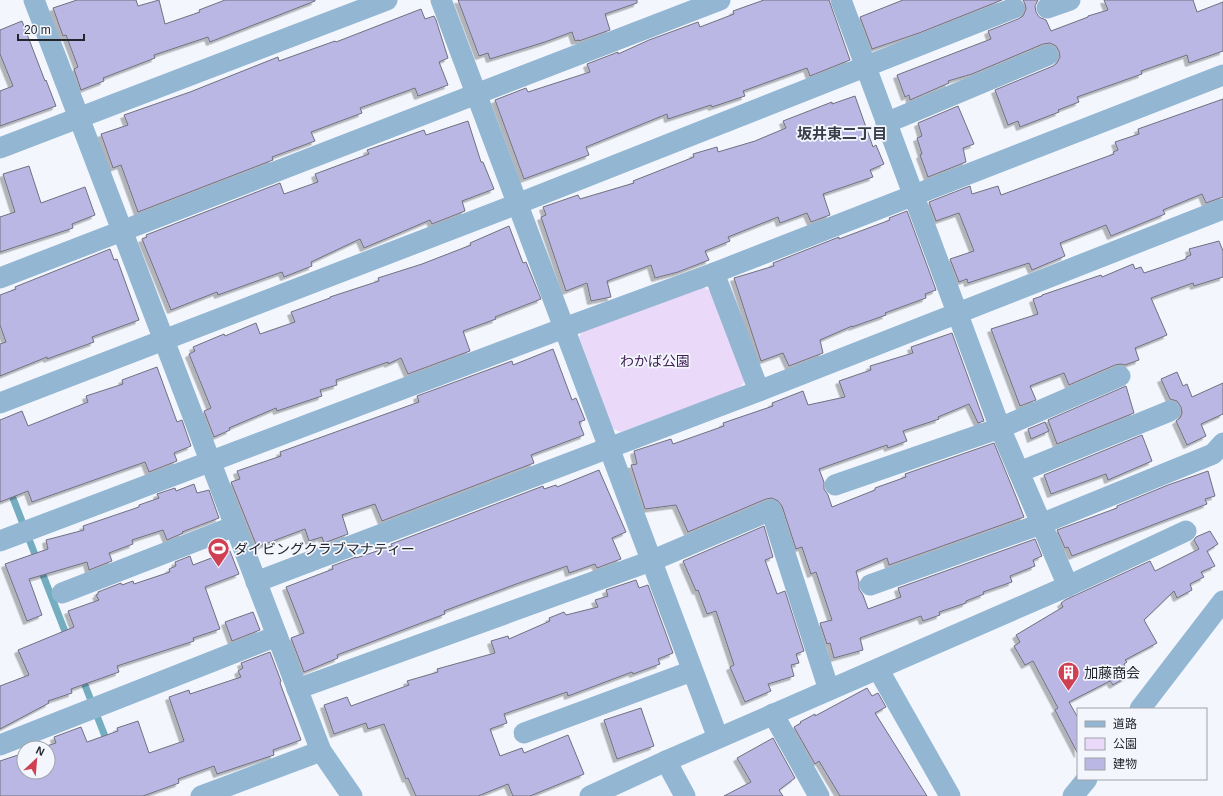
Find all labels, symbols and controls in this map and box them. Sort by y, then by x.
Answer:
scale bar [18,16,84,42]
text: 20 m [24,23,51,37]
district label: 坂井東二丁目 [797,125,887,142]
park label: わかば公園 [620,353,690,369]
sports icon: ダイビングクラブマナティー [206,536,232,569]
place label: ダイビングクラブマナティー [234,541,415,557]
building icon: 加藤商会 [1055,660,1081,693]
place label: 加藤商会 [1084,665,1140,681]
legend [1077,708,1207,780]
text: 道路 [1113,717,1137,731]
text: 公園 [1113,737,1137,751]
north arrow [16,740,56,780]
text: N [34,744,47,758]
text: 建物 [1113,757,1137,771]

